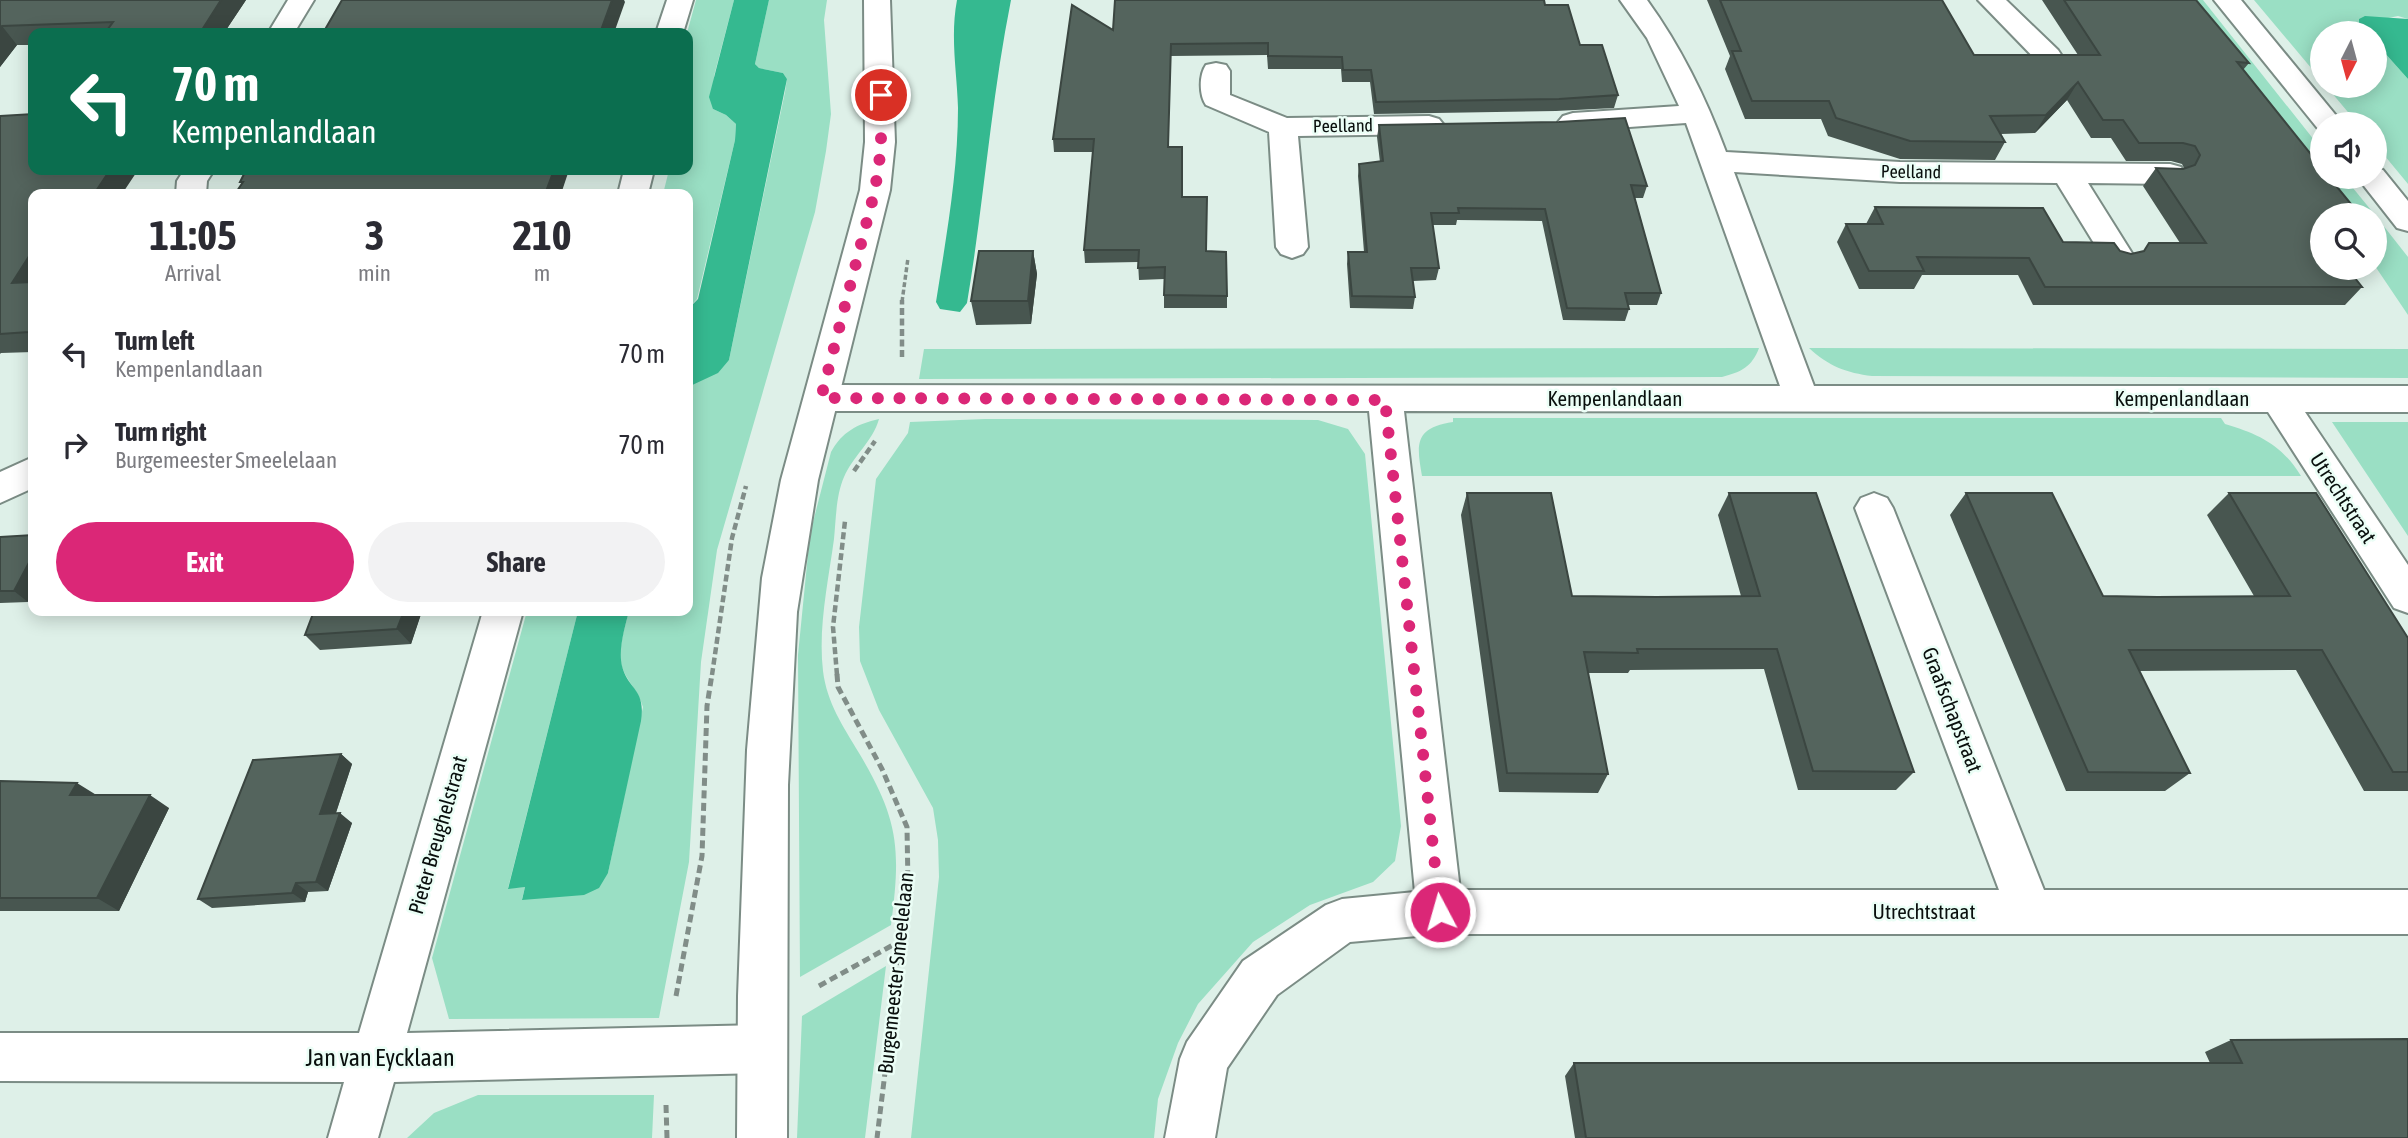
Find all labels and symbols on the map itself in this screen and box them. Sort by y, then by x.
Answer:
north arrow [2310,21,2387,98]
pin [851,65,911,125]
street label: Peelland [1313,114,1373,137]
street label: Peelland [1881,160,1941,183]
street label: Kempenlandlaan [1548,386,1682,410]
street label: Kempenlandlaan [2115,386,2249,410]
street label: Utrechtstraat [2306,448,2382,547]
street label: Graafschapstraat [1918,644,1988,776]
street label: Pieter Breughelstraat [403,753,471,917]
street label: Burgemeester Smeelelaan [872,871,918,1075]
position arrow [1403,875,1477,949]
street label: Utrechtstraat [1873,899,1975,923]
street label: Jan van Eycklaan [305,1044,455,1071]

